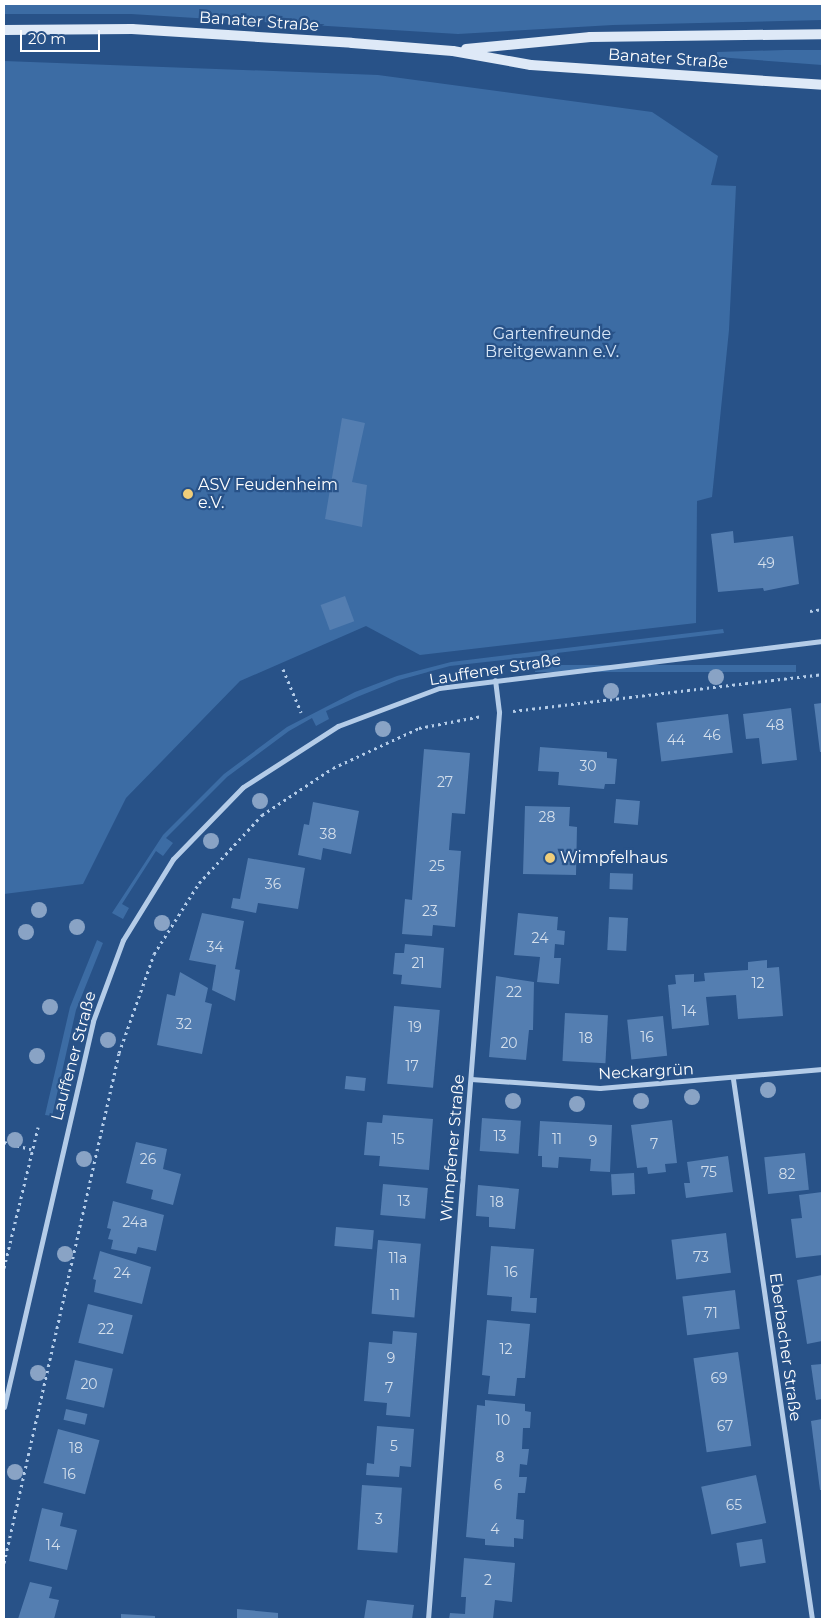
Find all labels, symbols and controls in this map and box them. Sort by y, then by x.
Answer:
street label: Banater Straße [198,8,320,36]
scale bar [22,20,102,52]
text: 20 m [28,29,66,48]
street label: Banater Straße [607,45,729,73]
park label: Gartenfreunde Breitgewann e.V. [485,324,619,362]
place label: ASV Feudenheim e.V. [198,475,338,513]
marker: ASV Feudenheim e.V. [182,488,194,500]
house number: 49 [757,555,775,571]
street label: Lauffener Straße [428,650,562,690]
house number: 48 [766,717,784,733]
house number: 46 [703,727,721,743]
house number: 44 [667,732,685,748]
house number: 30 [579,758,597,774]
house number: 27 [437,774,453,790]
house number: 28 [539,809,555,825]
house number: 38 [320,826,336,842]
place label: Wimpfelhaus [560,848,668,868]
marker: Wimpfelhaus [544,852,556,864]
house number: 25 [429,858,445,874]
house number: 36 [265,876,281,892]
house number: 23 [422,903,438,919]
house number: 24 [532,930,548,946]
house number: 34 [206,939,224,955]
house number: 21 [411,955,425,971]
house number: 12 [751,975,765,991]
house number: 22 [506,984,522,1000]
street label: Lauffener Straße [48,989,100,1123]
house number: 14 [682,1003,696,1019]
house number: 32 [176,1016,192,1032]
house number: 19 [408,1019,422,1035]
house number: 16 [640,1029,654,1045]
house number: 18 [579,1030,593,1046]
house number: 20 [500,1035,518,1051]
house number: 17 [405,1058,419,1074]
street label: Neckargrün [598,1060,694,1084]
street label: Wimpfener Straße [437,1074,469,1222]
house number: 13 [494,1128,506,1144]
house number: 15 [392,1131,404,1147]
house number: 11 [552,1131,562,1147]
house number: 9 [589,1133,597,1149]
house number: 7 [650,1136,658,1152]
house number: 26 [140,1151,156,1167]
house number: 75 [701,1164,717,1180]
house number: 82 [779,1166,795,1182]
house number: 13 [398,1193,410,1209]
house number: 18 [490,1194,504,1210]
house number: 24a [122,1214,148,1230]
house number: 73 [693,1249,709,1265]
house number: 11a [389,1250,407,1266]
house number: 16 [504,1264,518,1280]
house number: 24 [114,1265,130,1281]
street label: Eberbacher Straße [765,1272,805,1422]
house number: 11 [390,1287,400,1303]
house number: 71 [704,1305,718,1321]
house number: 22 [98,1321,114,1337]
house number: 12 [499,1341,513,1357]
house number: 9 [387,1350,395,1366]
house number: 69 [710,1370,728,1386]
house number: 20 [80,1376,98,1392]
house number: 7 [385,1380,393,1396]
house number: 10 [496,1412,510,1428]
house number: 67 [717,1418,733,1434]
house number: 5 [390,1438,398,1454]
house number: 18 [69,1440,83,1456]
house number: 8 [496,1449,504,1465]
house number: 16 [62,1466,76,1482]
house number: 6 [494,1477,502,1493]
house number: 65 [726,1497,742,1513]
house number: 3 [375,1511,383,1527]
house number: 4 [490,1521,500,1537]
house number: 14 [46,1537,60,1553]
house number: 2 [484,1572,492,1588]

